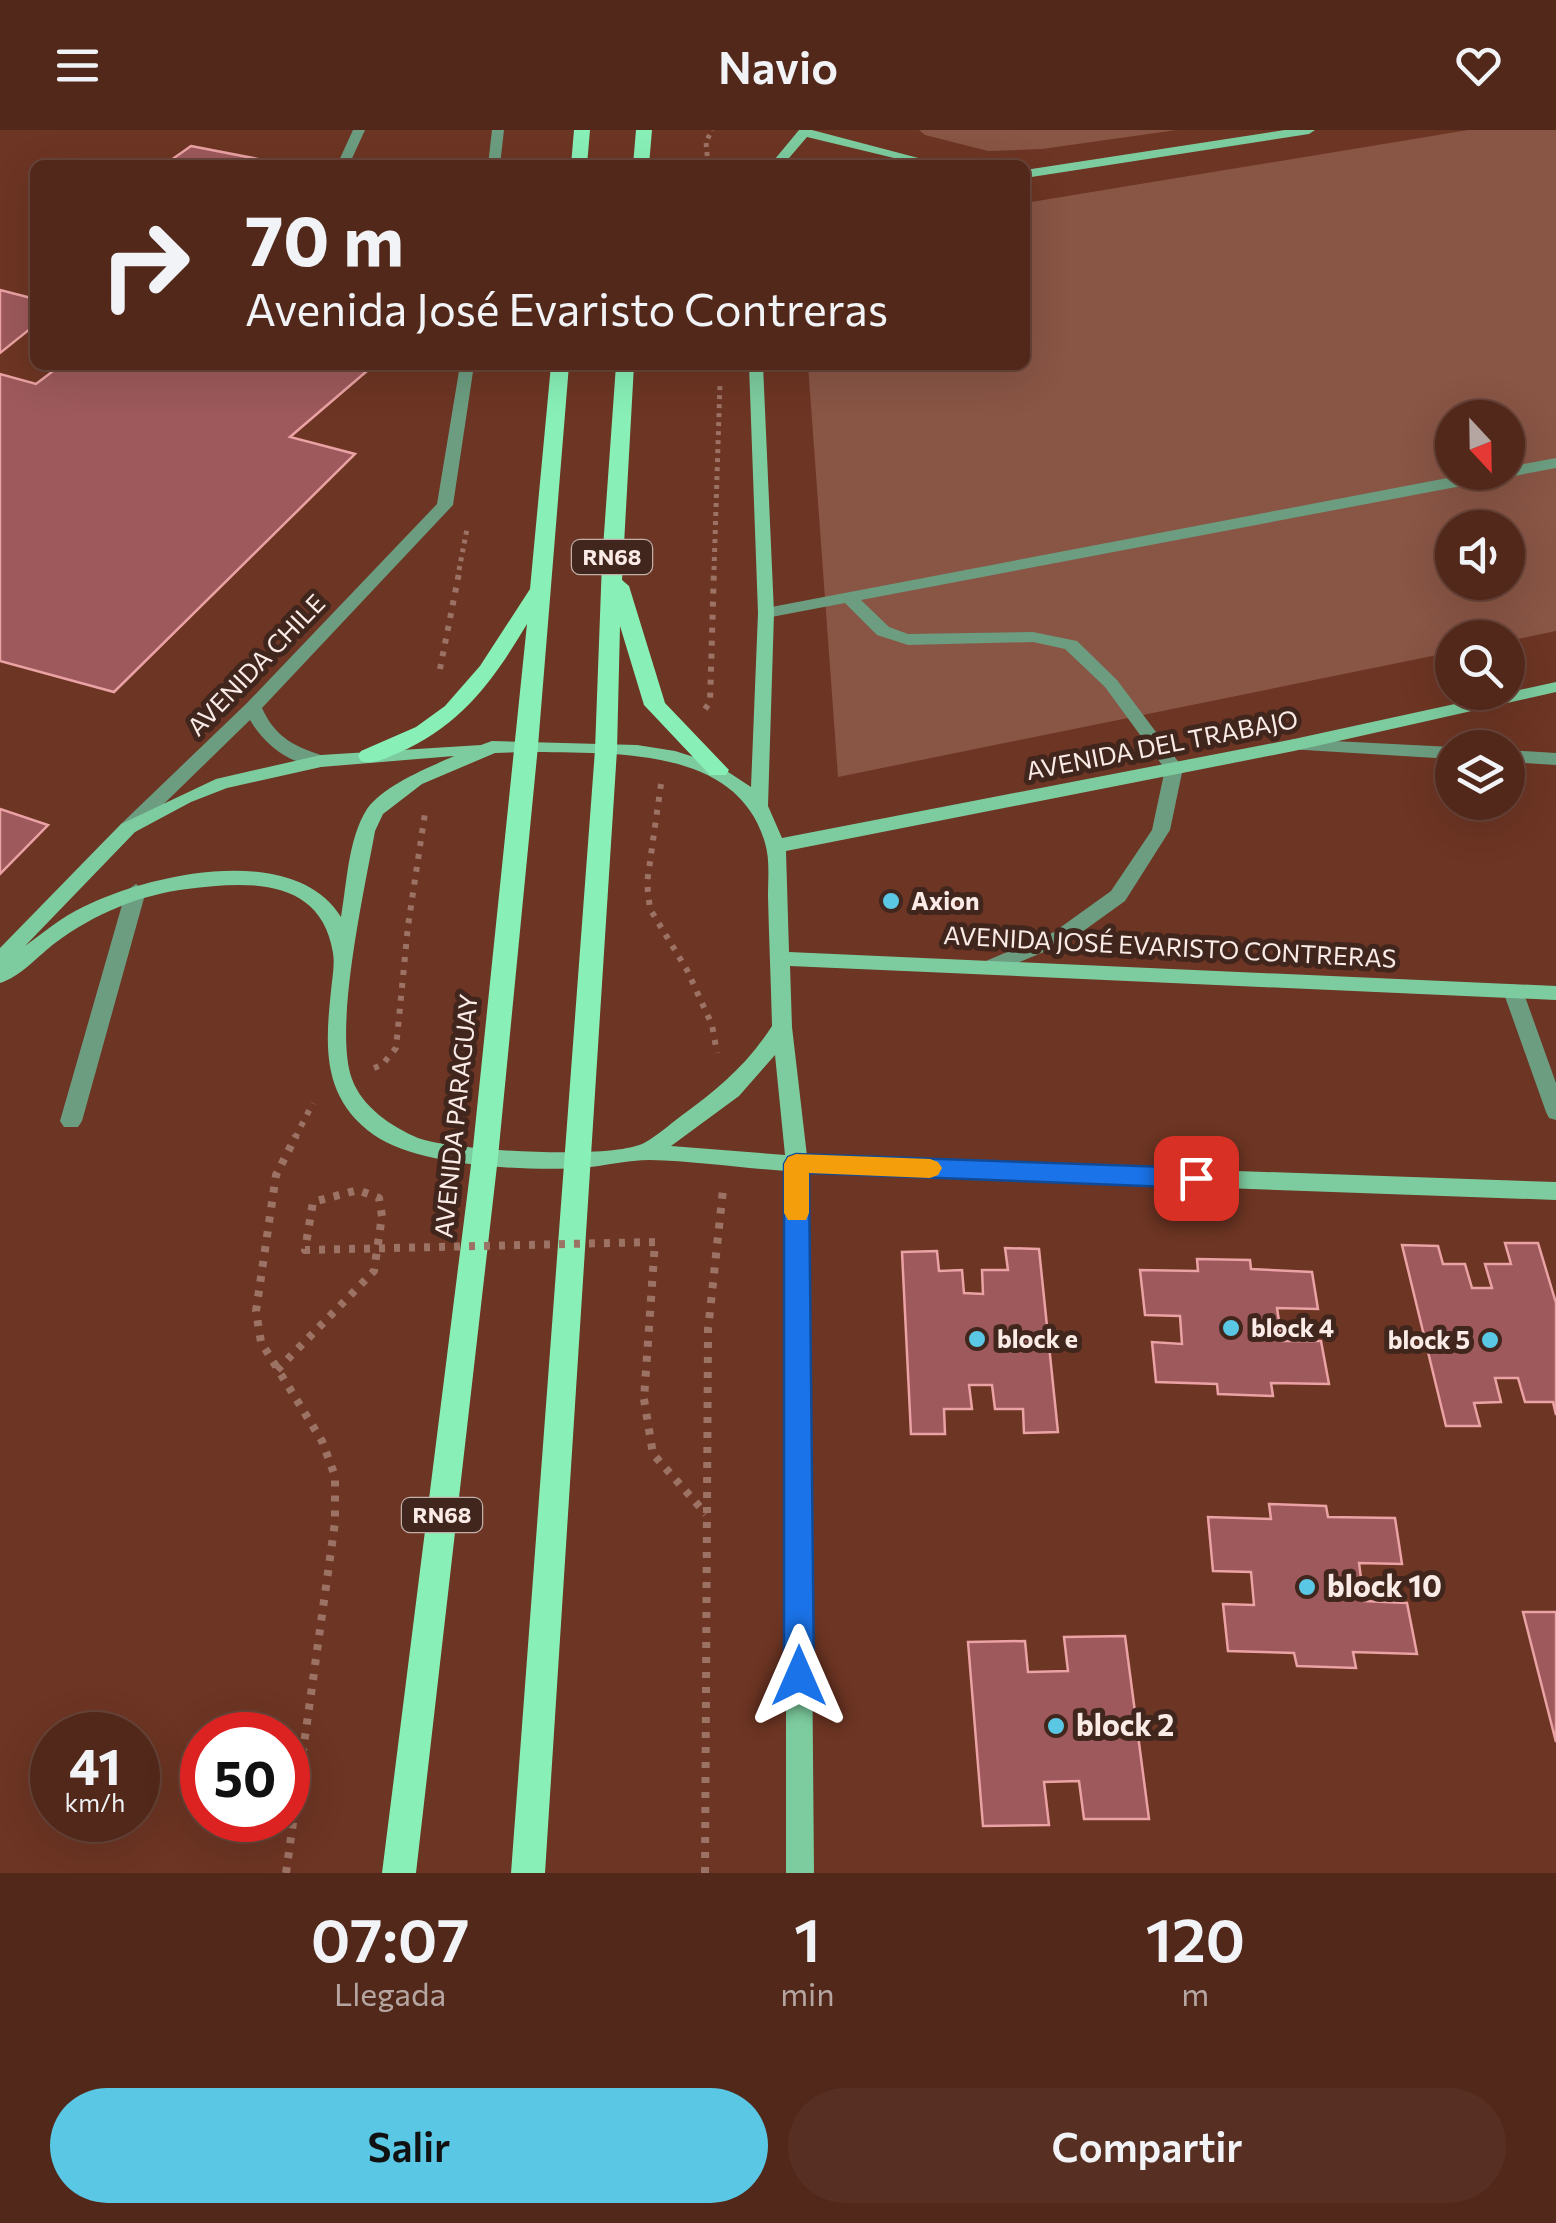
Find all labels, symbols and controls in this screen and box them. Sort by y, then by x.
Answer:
icon: menu [50,38,105,93]
text: Navio [718,38,838,93]
icon: heart [1451,38,1506,93]
text: 70 m [245,195,404,280]
icon: right [80,200,210,330]
text: Avenida José Evaristo Contreras [245,280,888,335]
north arrow [1435,400,1525,490]
map controls [1435,400,1525,820]
button: sound [1435,510,1525,600]
road number: RN68 [572,540,652,574]
street label: AVENIDA CHILE [180,587,330,741]
button: search [1435,620,1525,710]
street label: AVENIDA DEL TRABAJO [1023,703,1300,785]
button: layers [1435,730,1525,820]
place label: Axion [911,885,980,915]
marker: Axion [880,890,902,912]
street label: AVENIDA JOSÉ EVARISTO CONTRERAS [943,919,1397,973]
street label: AVENIDA PARAGUAY [427,992,483,1239]
pin [1154,1136,1239,1221]
icon: arrive [1169,1151,1224,1206]
place label: block 4 [1251,1312,1334,1342]
marker: block 4 [1220,1317,1242,1339]
place label: block e [997,1323,1078,1353]
place label: block 5 [1388,1324,1470,1354]
marker: block e [966,1328,988,1350]
marker: block 5 [1479,1329,1501,1351]
road number: RN68 [402,1498,482,1532]
place label: block 10 [1327,1566,1442,1603]
marker: block 10 [1296,1576,1318,1598]
position arrow [747,1624,851,1728]
place label: block 2 [1076,1705,1174,1742]
speed limit sign: 50 [180,1712,310,1842]
marker: block 2 [1045,1715,1067,1737]
text: 41 [69,1734,121,1795]
text: km/h [65,1787,125,1817]
text: 07:07 [311,1901,469,1974]
text: 1 [794,1901,821,1974]
text: 120 [1145,1901,1245,1974]
text: Llegada [334,1973,446,2013]
text: min [780,1973,835,2013]
text: m [1181,1973,1209,2013]
button: Salir [50,2088,768,2203]
button: Compartir [788,2088,1506,2203]

